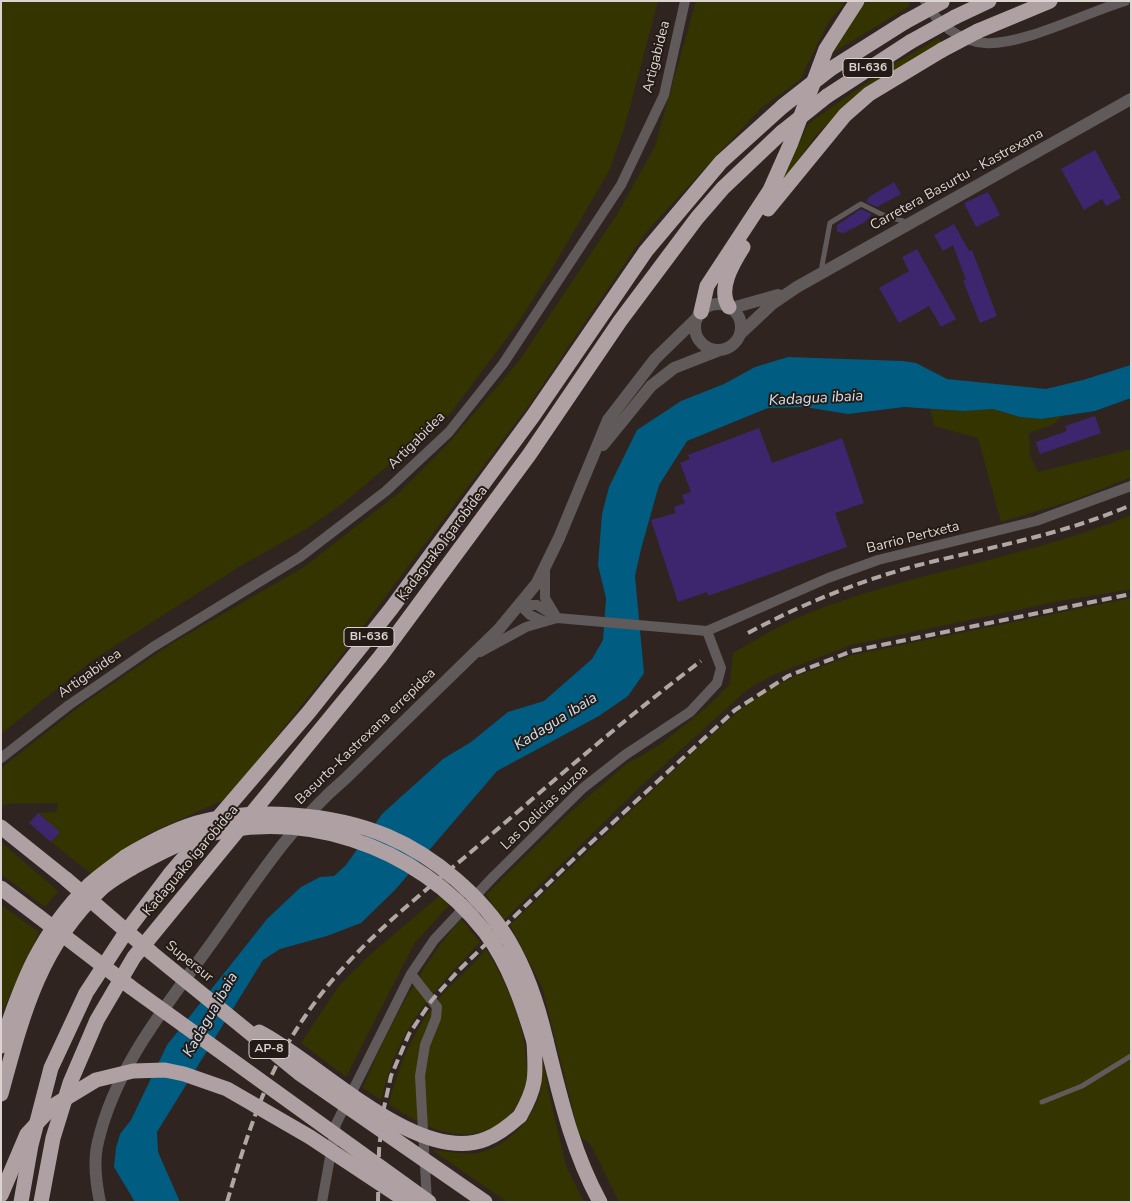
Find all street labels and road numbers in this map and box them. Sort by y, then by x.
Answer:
street label: Artigabidea [640,19,674,95]
road number: BI-636 [843,58,893,78]
street label: Carretera Basurtu - Kastrexana [868,125,1046,235]
street label: Artigabidea [385,409,449,473]
street label: Kadaguako igarobidea [394,483,492,605]
street label: Barrio Pertxeta [865,518,961,558]
road number: BI-636 [344,628,394,646]
street label: Artigabidea [55,646,125,702]
street label: Basurto-Kastrexana errepidea [292,665,440,809]
street label: Las Delicias auzoa [498,762,592,854]
street label: Kadaguako igarobidea [140,802,242,920]
street label: Supersur [162,938,216,986]
road number: AP-8 [249,1040,289,1058]

